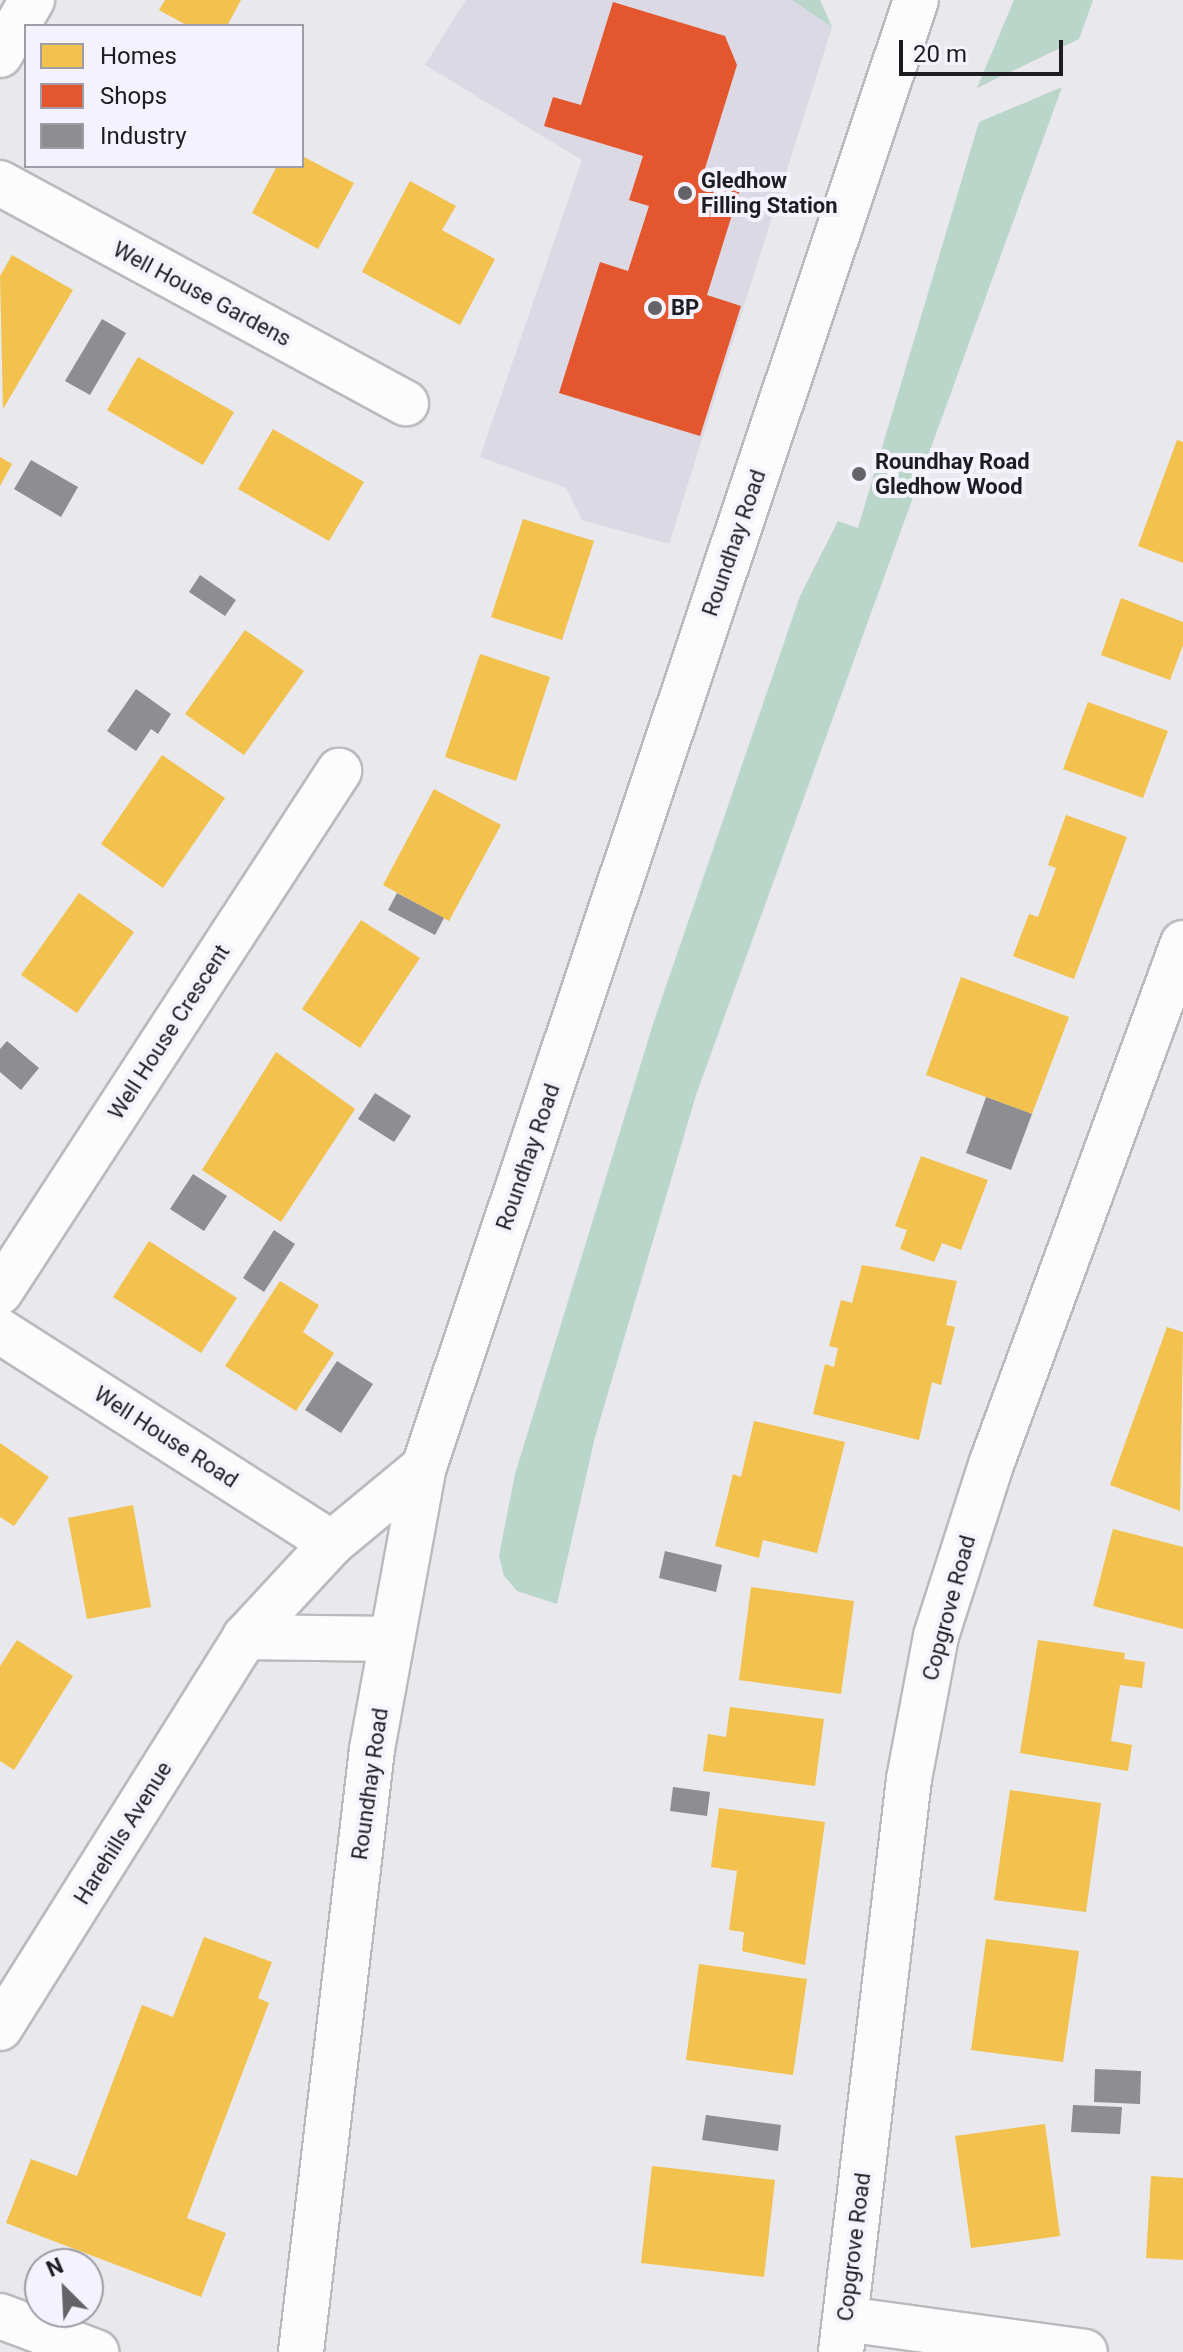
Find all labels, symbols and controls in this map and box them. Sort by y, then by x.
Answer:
legend [24,24,304,168]
scale bar [903,24,1067,74]
text: 20 m [913,40,967,68]
text: Homes [100,42,177,70]
text: Shops [100,82,167,110]
text: Industry [100,122,186,150]
place label: Gledhow Filling Station [701,167,838,218]
marker: Gledhow Filling Station [676,184,694,202]
street label: Well House Gardens [109,236,295,352]
place label: BP [671,295,699,321]
marker: BP [646,299,664,317]
place label: Roundhay Road Gledhow Wood [875,448,1030,500]
marker: Roundhay Road Gledhow Wood [850,465,868,483]
street label: Roundhay Road [697,466,771,620]
street label: Well House Crescent [103,940,235,1124]
street label: Roundhay Road [491,1080,565,1234]
street label: Well House Road [89,1381,243,1493]
street label: Copgrove Road [917,1532,981,1684]
street label: Roundhay Road [346,1706,394,1862]
street label: Harehills Avenue [68,1757,178,1909]
street label: Copgrove Road [832,2171,876,2323]
north arrow [24,2248,104,2328]
text: N [43,2253,67,2282]

